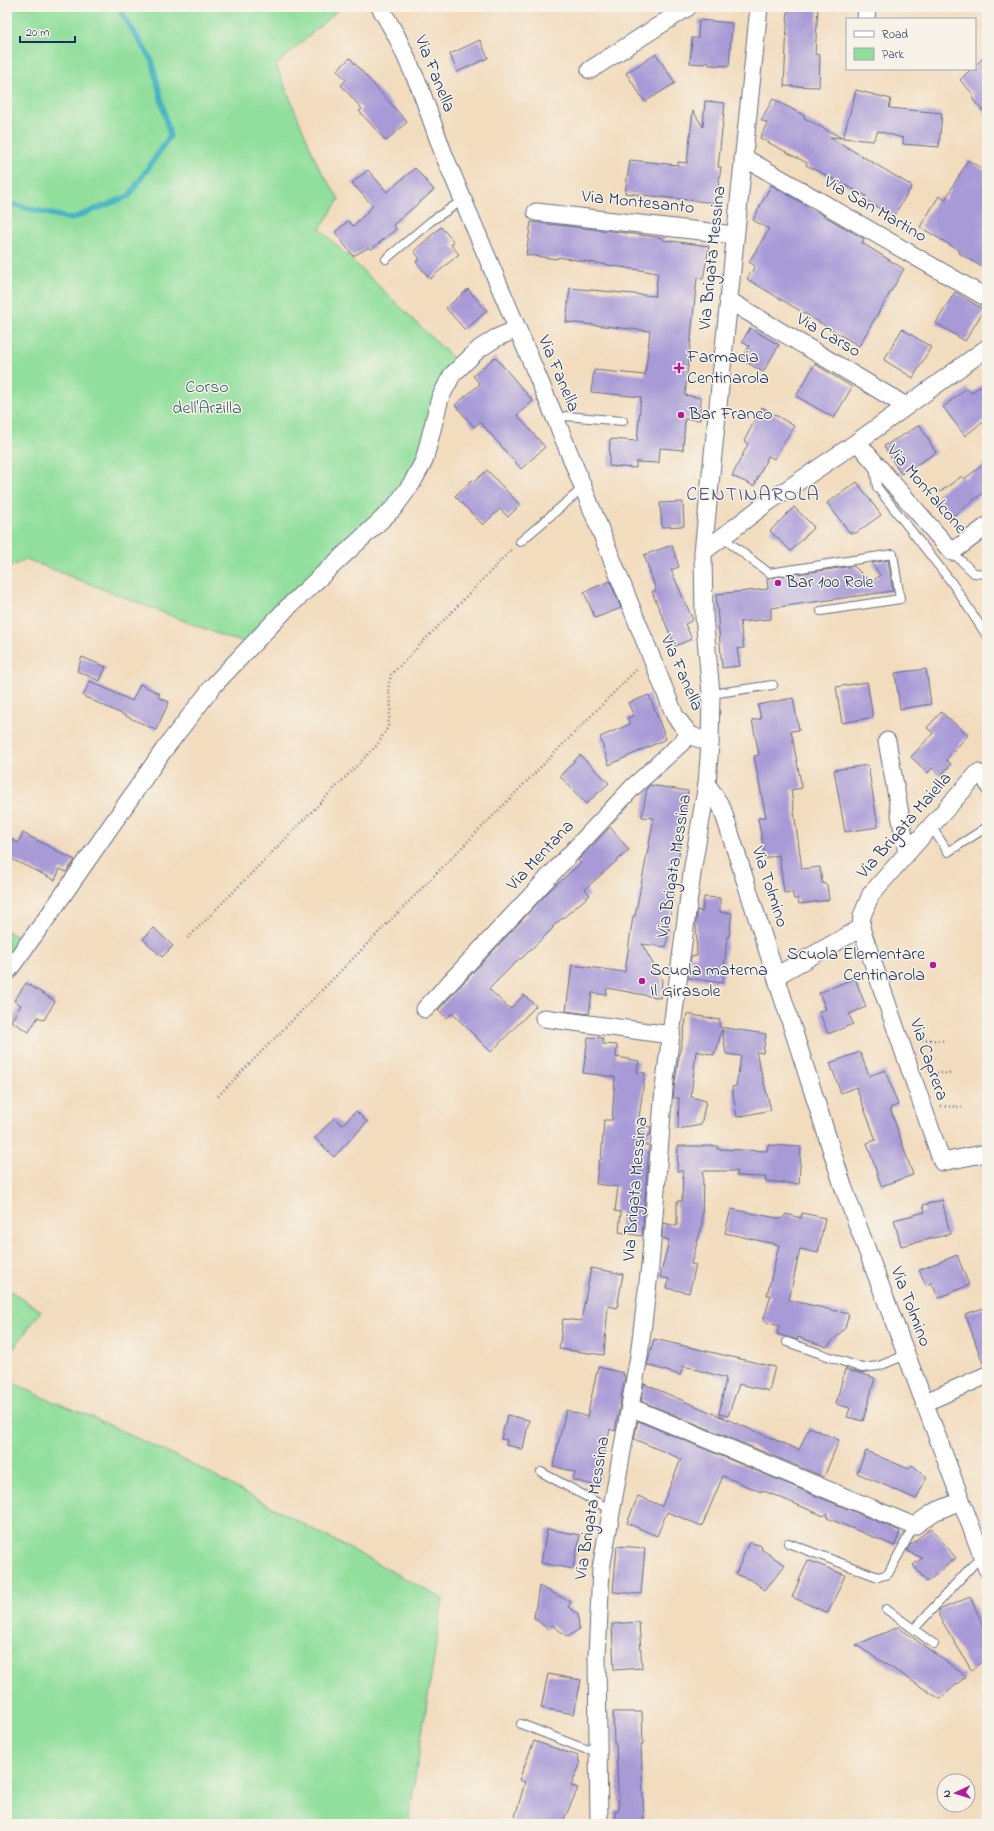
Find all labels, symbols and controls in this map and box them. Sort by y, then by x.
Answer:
scale bar [20,18,75,44]
legend [846,18,976,70]
text: 20 m [26,24,49,42]
text: Road [882,26,908,44]
street label: Via Fanella [406,31,461,116]
text: Park [882,46,904,64]
street label: Via San Martino [818,169,931,250]
street label: Via Montesanto [579,184,696,222]
street label: Via Brigata Messina [692,185,735,333]
street label: Via Carso [790,307,865,365]
street label: Via Fanella [530,331,586,416]
place label: Farmacia Centinarola [686,345,769,392]
marker: Farmacia Centinarola [674,363,684,373]
park label: Corso dell'Arzilla [172,375,242,422]
place label: Bar Franco [688,402,773,428]
marker: Bar Franco [676,410,686,420]
street label: Via Monfalcone [879,439,973,541]
district label: CENTINAROLA [686,481,820,510]
place label: Bar 100 Role [785,570,874,596]
marker: Bar 100 Role [773,578,783,588]
street label: Via Fanella [652,630,709,715]
street label: Via Brigata Maiella [851,767,959,886]
street label: Via Brigata Messina [651,792,700,941]
street label: Via Mentana [500,815,581,898]
street label: Via Tolmino [743,842,794,931]
place label: Scuola Elementare Centinarola [787,942,926,989]
place label: Scuola materna Il Girasole [650,958,768,1005]
marker: Scuola Elementare Centinarola [928,960,938,970]
marker: Scuola materna Il Girasole [637,976,647,986]
street label: Via Caprera [902,1015,954,1104]
street label: Via Brigata Messina [617,1116,656,1263]
street label: Via Tolmino [883,1262,937,1351]
street label: Via Brigata Messina [569,1434,618,1583]
north arrow [936,1773,976,1813]
text: N [939,1789,955,1798]

